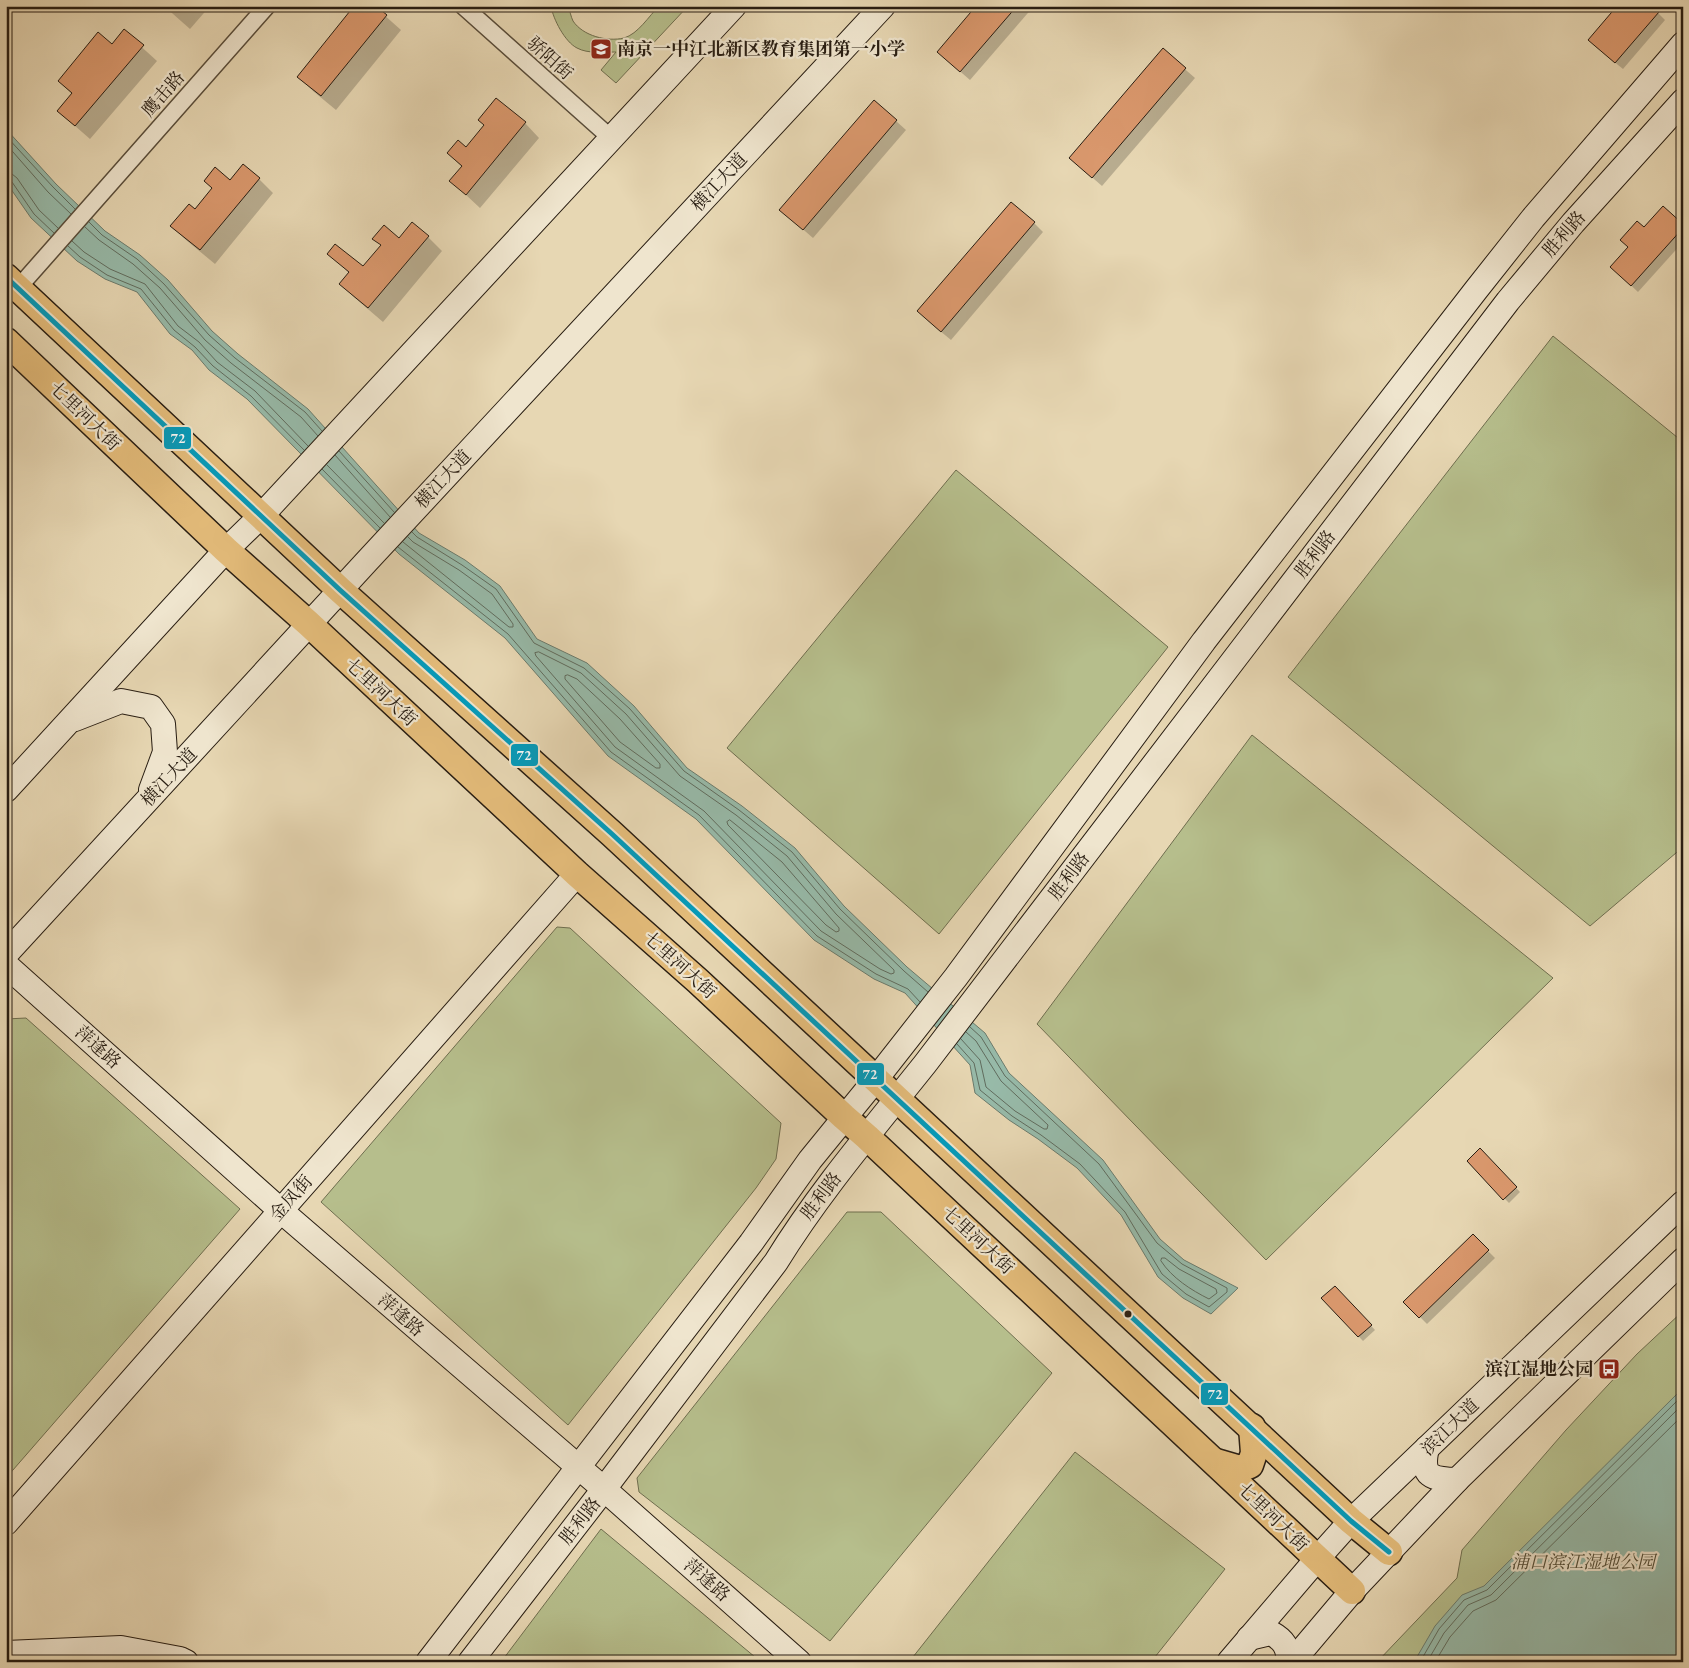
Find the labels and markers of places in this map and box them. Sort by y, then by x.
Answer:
school or university icon: 南京一中江北新区教育集团第一小学 [589,37,613,61]
place label: 南京一中江北新区教育集团第一小学 [617,37,905,60]
unlabelled marker [1123,1309,1133,1319]
place label: 滨江湿地公园 [1485,1357,1593,1380]
bus stop icon: 滨江湿地公园 [1597,1357,1621,1381]

